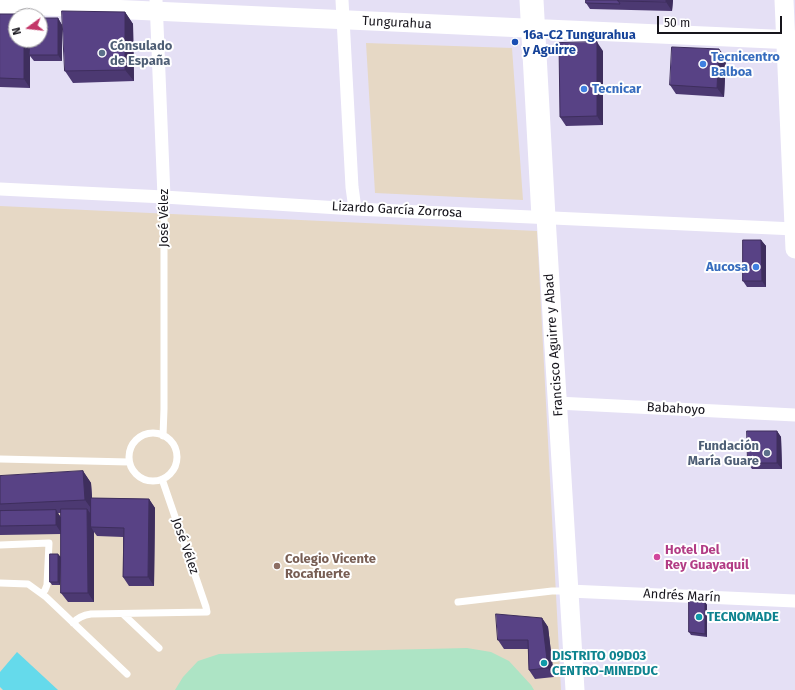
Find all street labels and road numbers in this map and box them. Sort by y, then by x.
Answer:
street label: Tungurahua [362,13,432,33]
street label: José Vélez [156,189,172,247]
street label: Lizardo García Zorrosa [331,199,463,221]
street label: Francisco Aguirre y Abad [541,273,567,417]
street label: Babahoyo [646,400,706,418]
street label: José Vélez [168,516,202,576]
street label: Andrés Marín [643,586,721,606]

